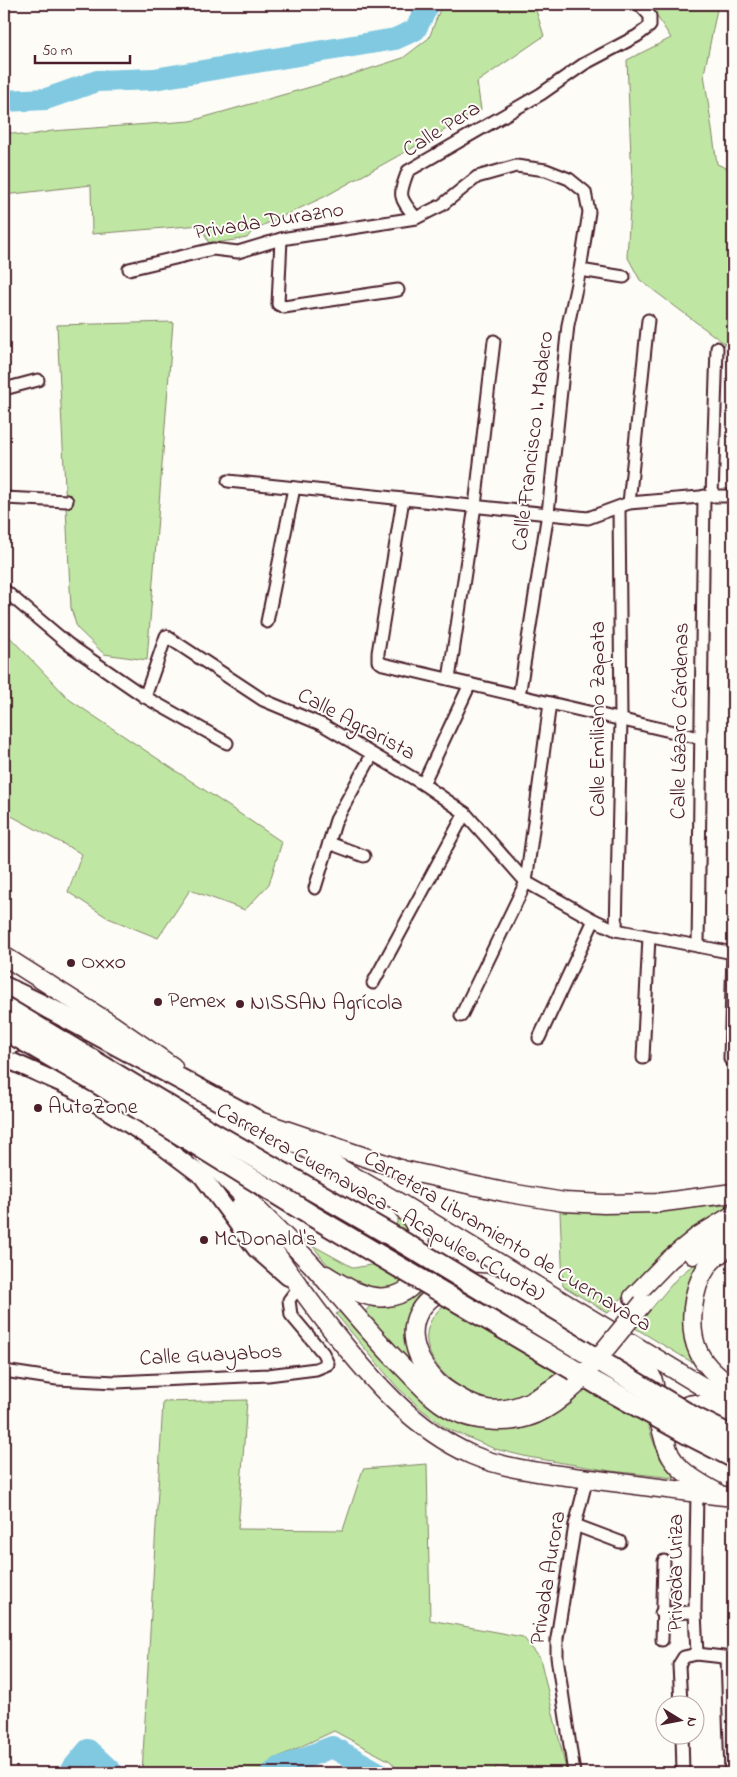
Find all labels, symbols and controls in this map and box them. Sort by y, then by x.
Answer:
scale bar [35,32,130,64]
text: 50 m [42,40,73,62]
street label: Calle Pera [397,93,487,167]
street label: Privada Durazno [192,194,346,250]
street label: Calle Francisco I. Madero [505,329,563,553]
street label: Calle Emiliano Zapata [583,621,615,817]
street label: Calle Lázaro Cárdenas [663,622,699,820]
street label: Calle Agrarista [291,680,421,771]
place label: Oxxo [81,947,126,979]
marker: Oxxo [65,957,77,969]
place label: Pemex [168,986,226,1018]
place label: NISSAN Agrícola [250,988,403,1021]
marker: Pemex [152,996,164,1008]
marker: NISSAN Agrícola [234,998,246,1010]
place label: AutoZone [48,1092,138,1124]
street label: Carretera Cuernavaca - Acapulco (Cuota) [209,1095,551,1311]
marker: AutoZone [32,1102,44,1114]
street label: Carretera Libramiento de Cuernavaca [357,1143,657,1341]
place label: McDonald's [214,1224,317,1256]
marker: McDonald's [198,1234,210,1246]
street label: Calle Guayabos [139,1336,283,1377]
street label: Privada Aurora [523,1509,575,1647]
street label: Privada Uriza [661,1514,693,1632]
north arrow [654,1694,704,1744]
text: N [680,1716,702,1728]

